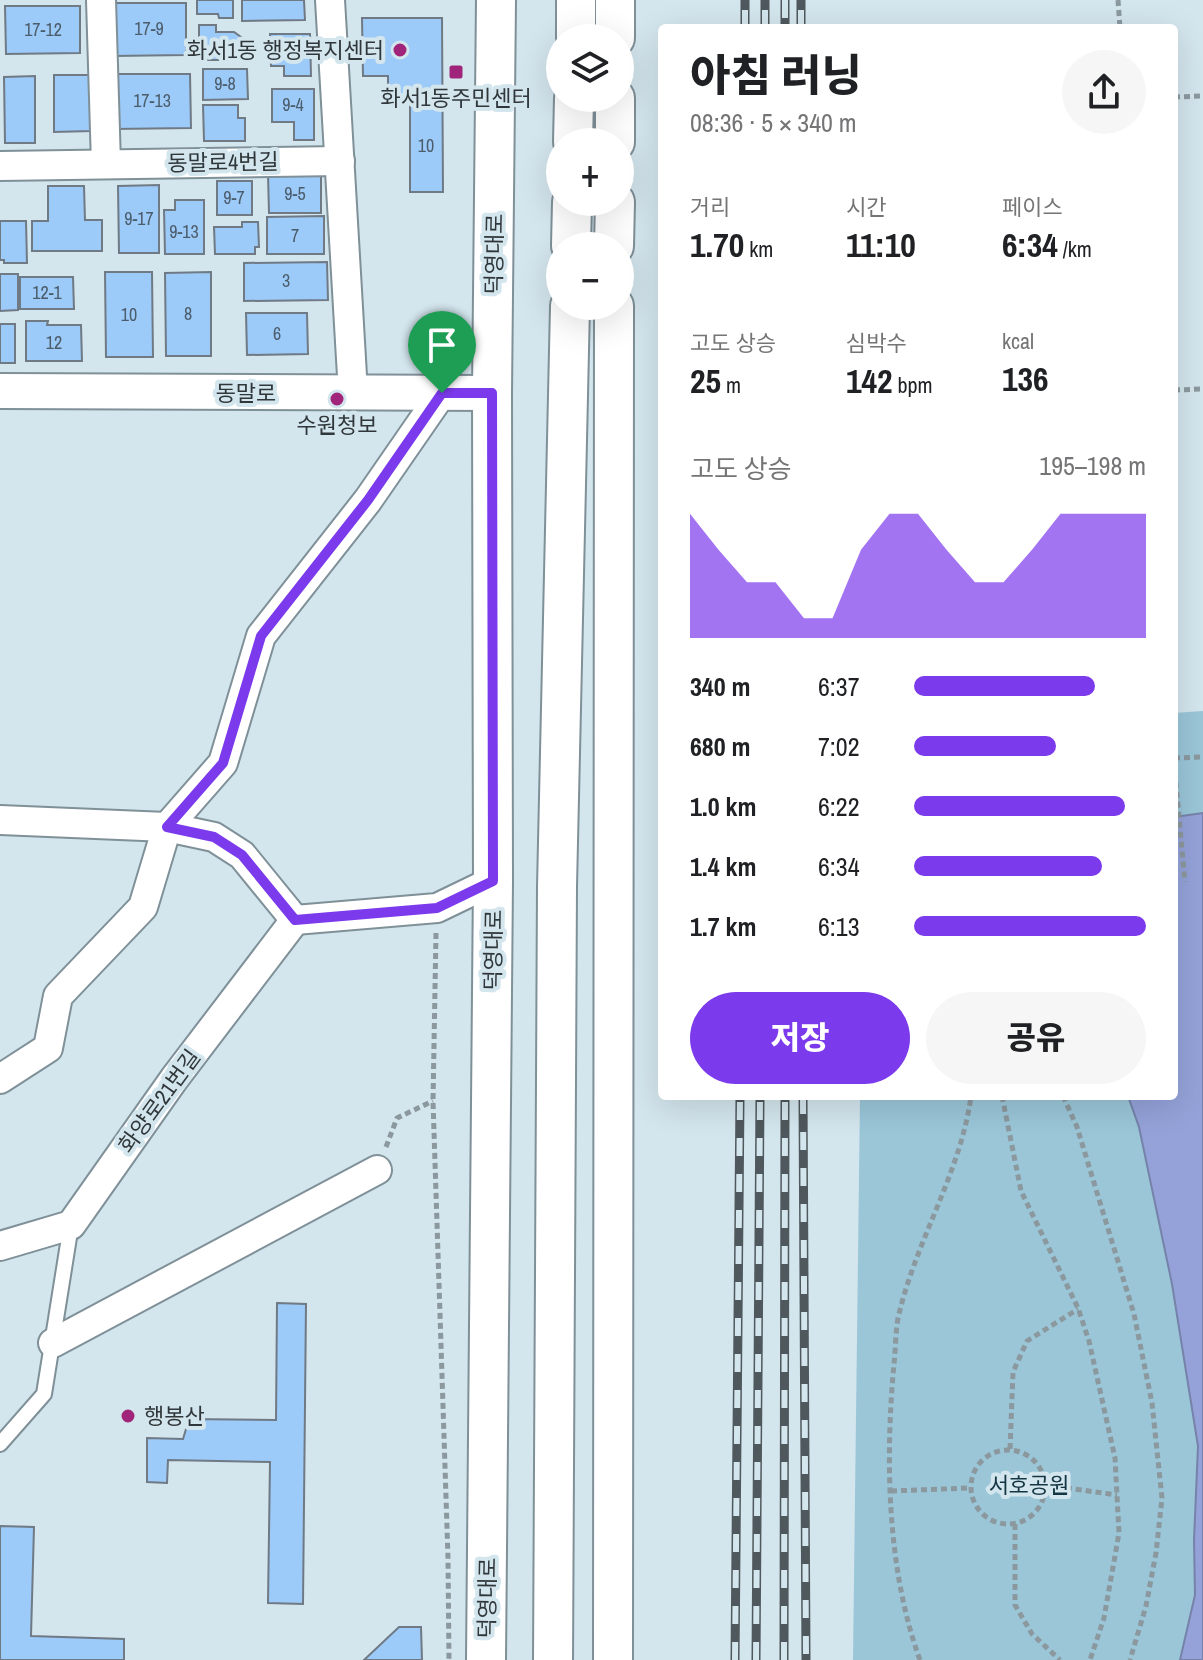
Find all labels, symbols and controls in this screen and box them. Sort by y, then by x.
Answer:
house number: 17-9 [134,16,164,41]
house number: 17-12 [24,17,62,42]
map controls [546,24,634,320]
button: layers [546,24,634,112]
place label: 화서1동 행정복지센터 [187,35,384,65]
marker: 화서1동 행정복지센터 [391,41,409,59]
text: 아침 러닝 [690,45,862,105]
button: share [1062,50,1146,134]
marker: 화서1동주민센터 [447,63,465,81]
house number: 9-8 [214,71,236,96]
place label: 화서1동주민센터 [380,83,532,113]
house number: 17-13 [133,88,171,113]
house number: 9-4 [282,92,304,117]
text: 08:36 · 5 × 340 m [690,105,857,140]
button: + [546,128,634,216]
house number: 10 [418,133,434,158]
street label: 동말로4번길 [167,146,279,178]
house number: 9-5 [284,181,306,206]
house number: 9-7 [223,185,245,210]
text: 거리 [690,192,730,222]
text: 시간 [846,192,886,222]
text: 페이스 [1002,192,1063,222]
house number: 9-17 [124,206,154,231]
street label: 덕영대로 [478,213,510,295]
house number: 9-13 [169,219,199,244]
text: 1.70 [690,222,744,268]
text: 11:10 [846,222,916,268]
text: 6:34 [1002,222,1058,268]
house number: 7 [291,223,299,248]
button: − [546,232,634,320]
text: km [744,234,773,264]
text: /km [1058,234,1092,264]
house number: 3 [282,268,290,293]
house number: 12-1 [32,280,63,305]
house number: 8 [184,301,192,326]
house number: 10 [121,302,137,327]
pin [408,311,476,393]
house number: 6 [273,321,281,346]
icon: arrive [420,323,464,367]
text: kcal [1002,326,1034,356]
text: 고도 상승 [690,328,776,358]
text: 심박수 [846,328,907,358]
house number: 12 [46,330,62,355]
text: 136 [1002,356,1049,402]
text: 25 [690,358,721,404]
text: 142 [846,358,893,404]
text: m [721,370,741,400]
text: bpm [893,370,933,400]
street label: 동말로 [216,378,276,408]
marker: 수원청보 [328,390,346,408]
place label: 수원청보 [297,410,377,440]
text: 195–198 m [1039,448,1146,483]
text: 고도 상승 [690,451,792,486]
text: 340 m [690,669,750,704]
text: 6:37 [818,669,860,704]
text: 680 m [690,729,750,764]
text: 7:02 [818,729,860,764]
text: 1.0 km [690,789,756,824]
text: 6:22 [818,789,860,824]
text: 1.4 km [690,849,756,884]
text: 6:34 [818,849,860,884]
street label: 덕영대로 [477,909,509,991]
text: 1.7 km [690,909,756,944]
text: 6:13 [818,909,860,944]
button: 저장 [690,992,910,1084]
button: 공유 [926,992,1146,1084]
street label: 화양로21번길 [111,1043,207,1159]
place label: 행봉산 [144,1401,205,1431]
marker: 행봉산 [119,1407,137,1425]
park label: 서호공원 [989,1470,1069,1500]
street label: 덕영대로 [471,1557,503,1639]

